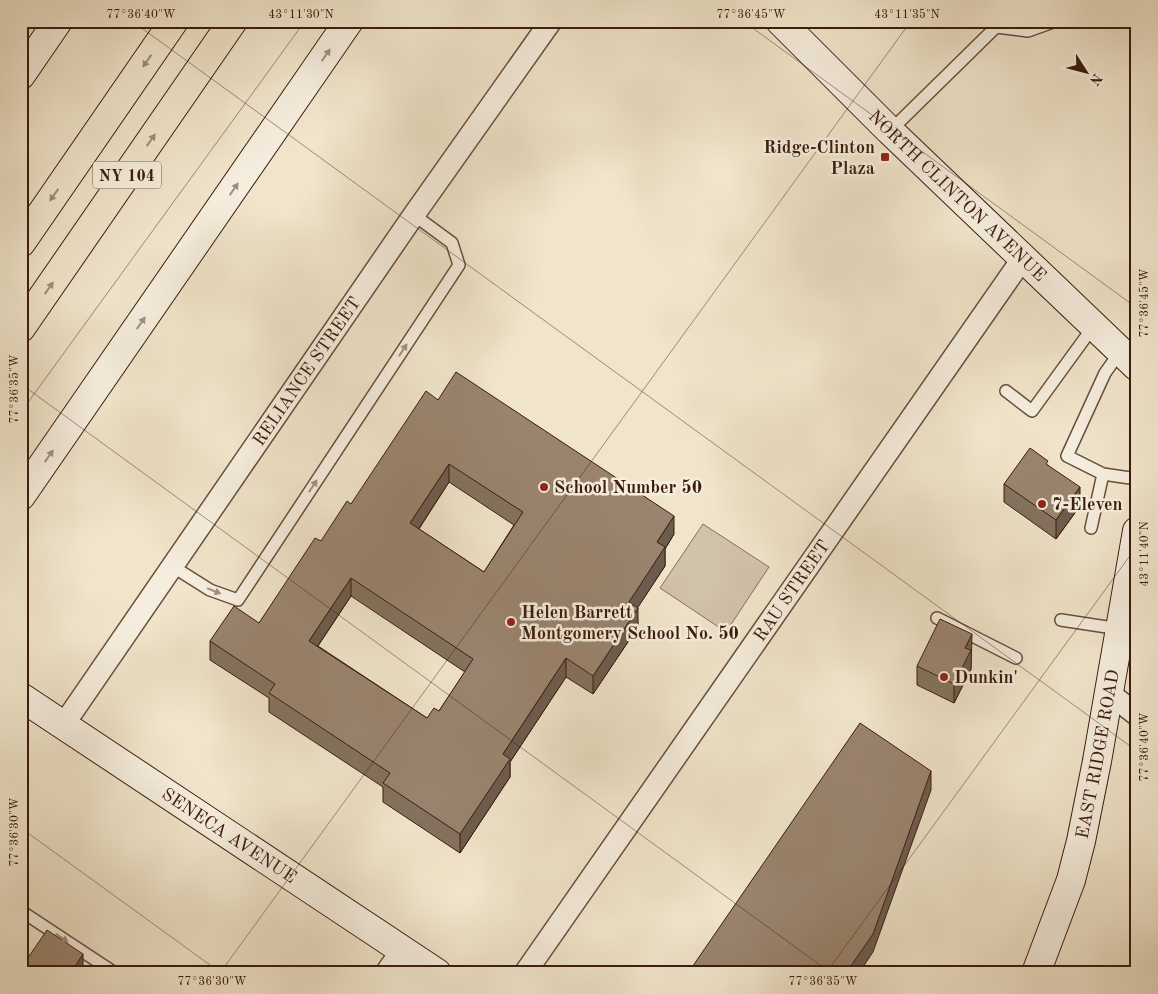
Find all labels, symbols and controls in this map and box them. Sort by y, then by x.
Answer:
text: 77°36'45"W [716,8,786,21]
text: 43°11'35"N [874,8,940,21]
text: 77°36'40"W [106,9,176,21]
text: 43°11'30"N [268,9,334,21]
one-way arrow [321,48,331,62]
north arrow [1060,48,1110,98]
one-way arrow [142,55,152,68]
text: N [1087,71,1105,88]
street label: NORTH CLINTON AVENUE [865,107,1049,285]
one-way arrow [146,133,156,146]
place label: Ridge-Clinton Plaza [763,139,875,178]
marker: Ridge-Clinton Plaza [879,151,891,163]
road number: NY 104 [93,162,161,188]
one-way arrow [229,182,239,196]
one-way arrow [49,188,59,202]
text: 77°36'45"W [1138,268,1151,338]
one-way arrow [44,281,54,295]
street label: RELIANCE STREET [250,294,365,450]
one-way arrow [136,316,146,329]
one-way arrow [398,344,407,357]
text: 77°36'35"W [8,354,21,424]
one-way arrow [44,449,54,463]
one-way arrow [308,479,318,493]
place label: School Number 50 [554,479,702,497]
marker: School Number 50 [538,481,550,493]
place label: 7-Eleven [1052,496,1123,514]
marker: 7-Eleven [1036,498,1048,510]
text: 43°11'40"N [1139,521,1151,587]
street label: RAU STREET [751,537,834,645]
one-way arrow [207,588,221,596]
place label: Helen Barrett Montgomery School No. 50 [521,604,739,643]
marker: Helen Barrett Montgomery School No. 50 [505,616,517,628]
street label: EAST RIDGE ROAD [1074,668,1123,841]
place label: Dunkin' [954,669,1018,687]
marker: Dunkin' [938,671,950,683]
text: 77°36'40"W [1139,712,1151,782]
street label: SENECA AVENUE [158,785,299,887]
text: 77°36'30"W [9,797,21,867]
one-way arrow [55,933,69,943]
text: 77°36'35"W [788,975,858,988]
text: 77°36'30"W [177,976,247,988]

